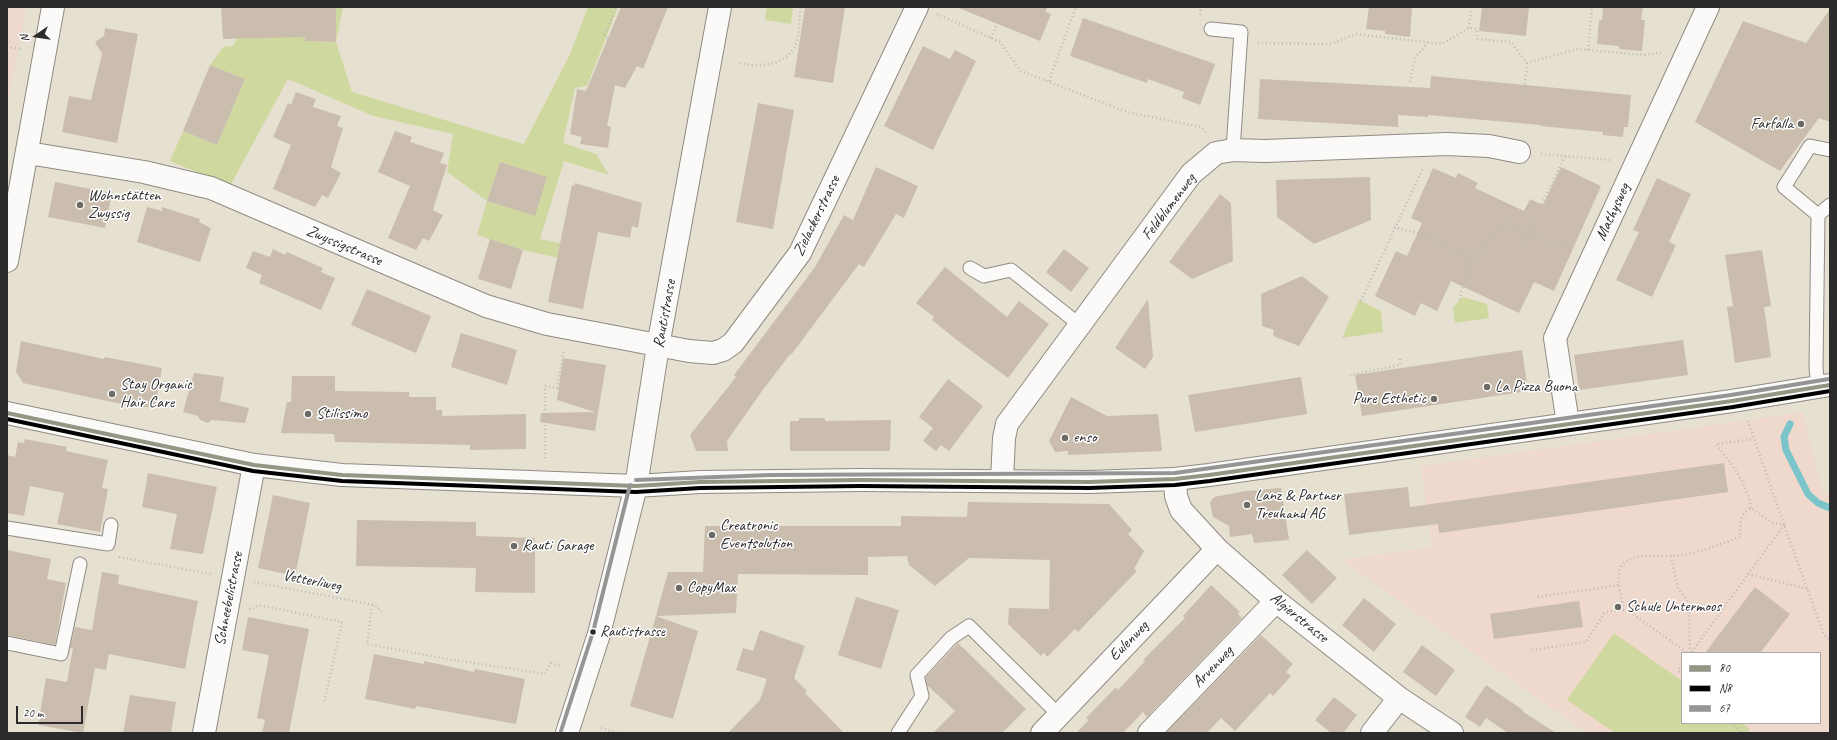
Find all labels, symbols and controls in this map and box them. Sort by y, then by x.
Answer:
north arrow [16,16,56,56]
text: N [17,34,32,44]
place label: Farfalla [1750,114,1793,134]
marker: Farfalla [1796,119,1806,129]
street label: Feldblumenweg [1138,170,1200,244]
street label: Zielackerstrasse [789,173,845,259]
street label: Mathysweg [1591,180,1635,244]
place label: Wohnstätten Zwyssig [88,186,161,224]
marker: Wohnstätten Zwyssig [75,200,85,210]
street label: Zwyssigstrasse [303,222,385,270]
street label: Rautistrasse [650,278,680,350]
place label: Stay Organic Hair Care [120,375,192,413]
place label: La Pizza Buona [1495,377,1577,397]
marker: La Pizza Buona [1482,382,1492,392]
marker: Stay Organic Hair Care [107,389,117,399]
place label: Pure Esthetic [1353,389,1426,409]
marker: Pure Esthetic [1429,394,1439,404]
place label: Stilissimo [316,404,368,424]
marker: Stilissimo [303,409,313,419]
place label: enso [1073,428,1097,448]
marker: enso [1060,433,1070,443]
place label: Lanz & Partner Treuhand AG [1255,486,1341,524]
marker: Lanz & Partner Treuhand AG [1242,500,1252,510]
place label: Creatronic Eventsolution [720,516,792,554]
marker: Creatronic Eventsolution [707,530,717,540]
place label: Rauti Garage [522,536,593,556]
marker: Rauti Garage [509,541,519,551]
street label: Schneebelistrasse [211,551,247,647]
street label: Vetterliweg [281,566,343,596]
place label: CopyMax [687,578,735,598]
marker: CopyMax [674,583,684,593]
street label: Algierstrasse [1266,589,1332,647]
place label: Schule Untermoos [1626,597,1721,617]
marker: Schule Untermoos [1613,602,1623,612]
street label: Eulenweg [1105,617,1153,665]
place label: Rautistrasse [600,623,665,641]
marker: Rautistrasse [588,627,598,637]
street label: Arvenweg [1189,642,1237,692]
legend [1681,652,1821,724]
text: 80 [1719,660,1730,676]
text: N8 [1719,680,1732,696]
scale bar [18,698,85,724]
text: 67 [1719,700,1730,716]
text: 20 m [23,705,43,721]

